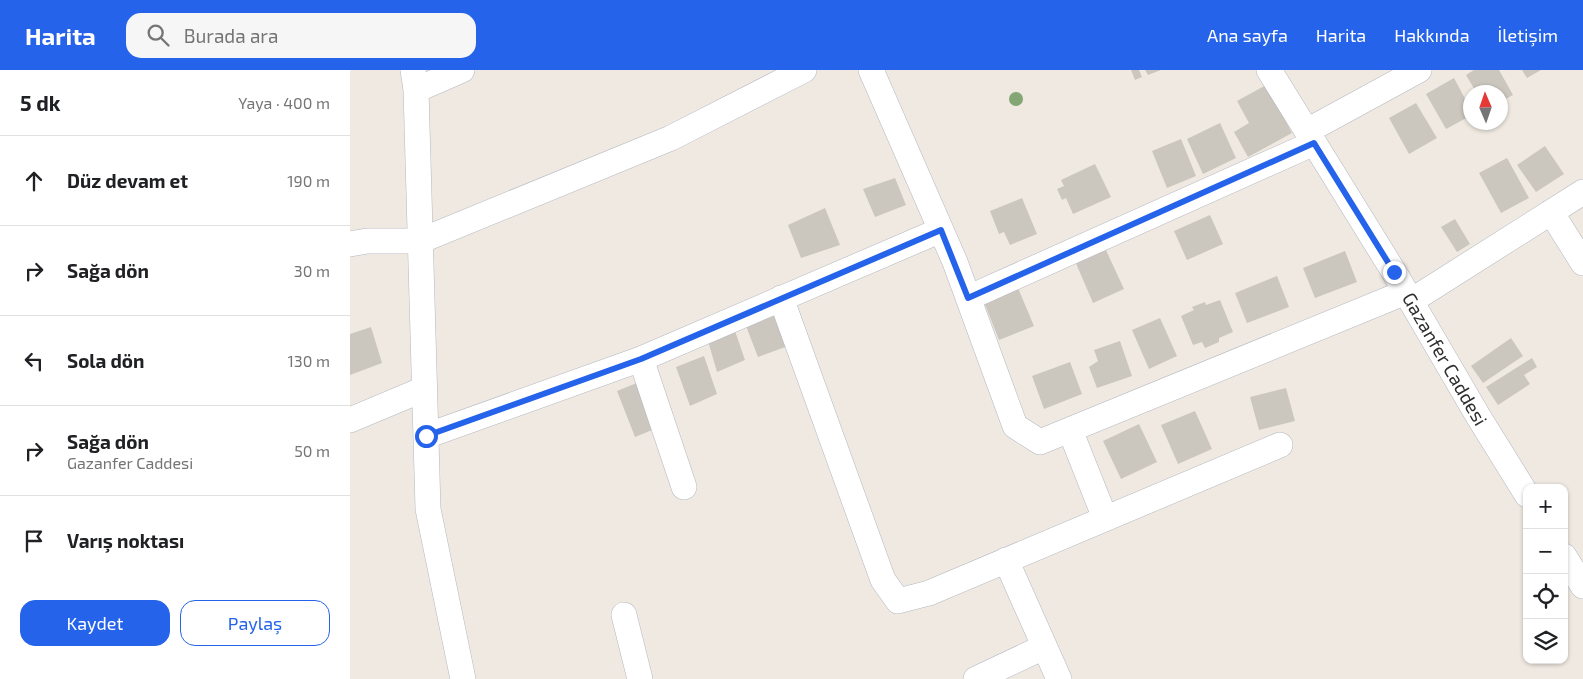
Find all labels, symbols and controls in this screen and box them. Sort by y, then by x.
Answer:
search box [126,13,476,58]
text: Harita [25,21,96,50]
icon: search [144,21,172,49]
text: Burada ara [184,24,278,47]
text: Ana sayfa [1207,24,1288,46]
text: Harita [1316,24,1366,46]
text: Hakkında [1394,24,1470,46]
text: İletişim [1498,24,1558,46]
north arrow [1463,85,1508,130]
text: 5 dk [20,90,60,115]
text: Yaya · 400 m [238,93,330,112]
icon: ahead [20,167,48,195]
text: Düz devam et [67,169,188,192]
text: 190 m [287,171,330,190]
icon: right [20,257,48,285]
text: Sağa dön [67,259,149,282]
text: 30 m [294,261,330,280]
route end [1383,261,1406,284]
street label: Gazanfer Caddesi [1398,288,1493,429]
icon: left [20,347,48,375]
text: Sola dön [67,349,144,372]
text: 130 m [288,351,330,370]
route start [415,425,438,448]
text: Sağa dön [67,430,149,453]
icon: right [20,437,48,465]
text: 50 m [294,441,330,460]
text: Gazanfer Caddesi [67,453,193,472]
map controls [1523,484,1568,664]
button: + [1523,484,1568,529]
icon: arrive [20,527,48,555]
text: Varış noktası [67,529,184,552]
button: − [1523,529,1568,574]
button: locate [1523,574,1568,619]
button: Kaydet [20,600,170,646]
button: Paylaş [180,600,330,646]
button: layers [1523,619,1568,664]

